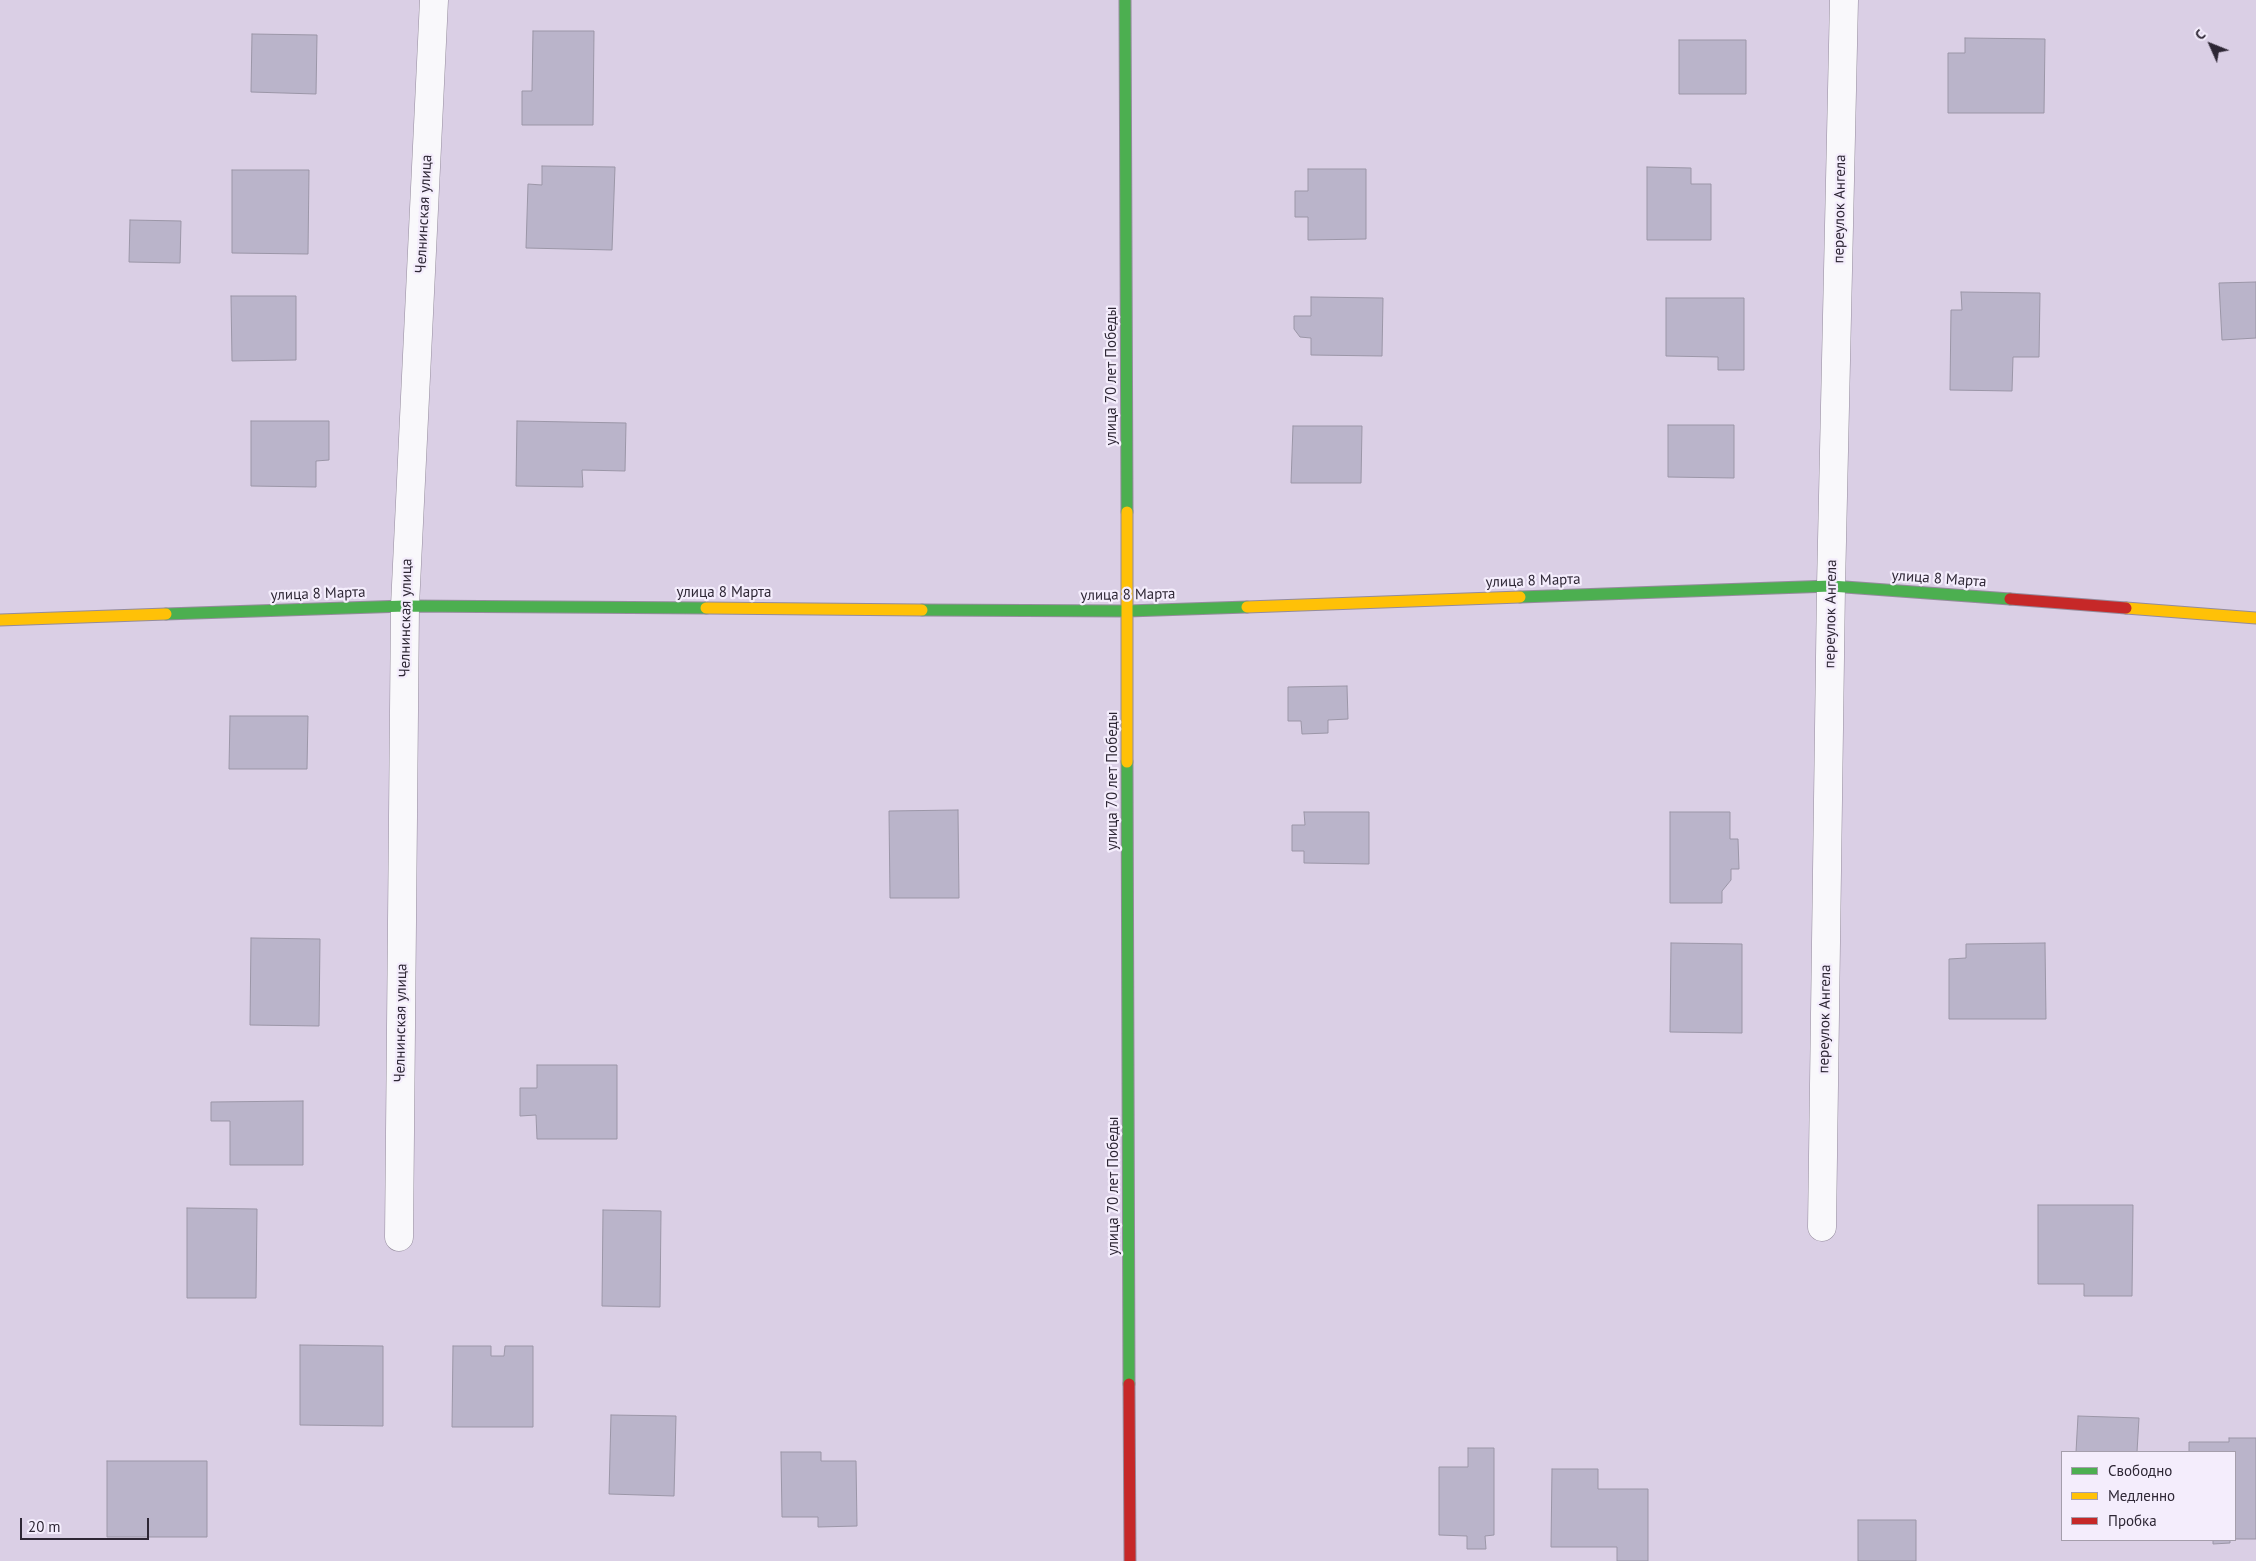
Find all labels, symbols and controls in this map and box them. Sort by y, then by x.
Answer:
north arrow [2186,20,2236,70]
text: С [2191,26,2209,44]
street label: Челнинская улица [412,154,436,274]
street label: переулок Ангела [1830,154,1850,264]
street label: улица 70 лет Победы [1103,307,1121,445]
street label: Челнинская улица [396,558,416,678]
street label: переулок Ангела [1821,559,1841,669]
street label: улица 8 Марта [1891,567,1987,591]
street label: улица 8 Марта [1485,570,1581,592]
street label: улица 8 Марта [270,583,366,605]
street label: улица 8 Марта [677,584,771,602]
street label: улица 8 Марта [1080,585,1176,605]
street label: улица 70 лет Победы [1104,712,1122,850]
street label: Челнинская улица [391,963,411,1083]
street label: переулок Ангела [1815,964,1835,1074]
street label: улица 70 лет Победы [1105,1117,1123,1255]
legend [2061,1451,2236,1541]
text: Свободно [2108,1461,2172,1480]
text: Медленно [2108,1486,2175,1505]
scale bar [22,1508,151,1540]
text: Пробка [2108,1511,2157,1530]
text: 20 m [28,1517,61,1536]

